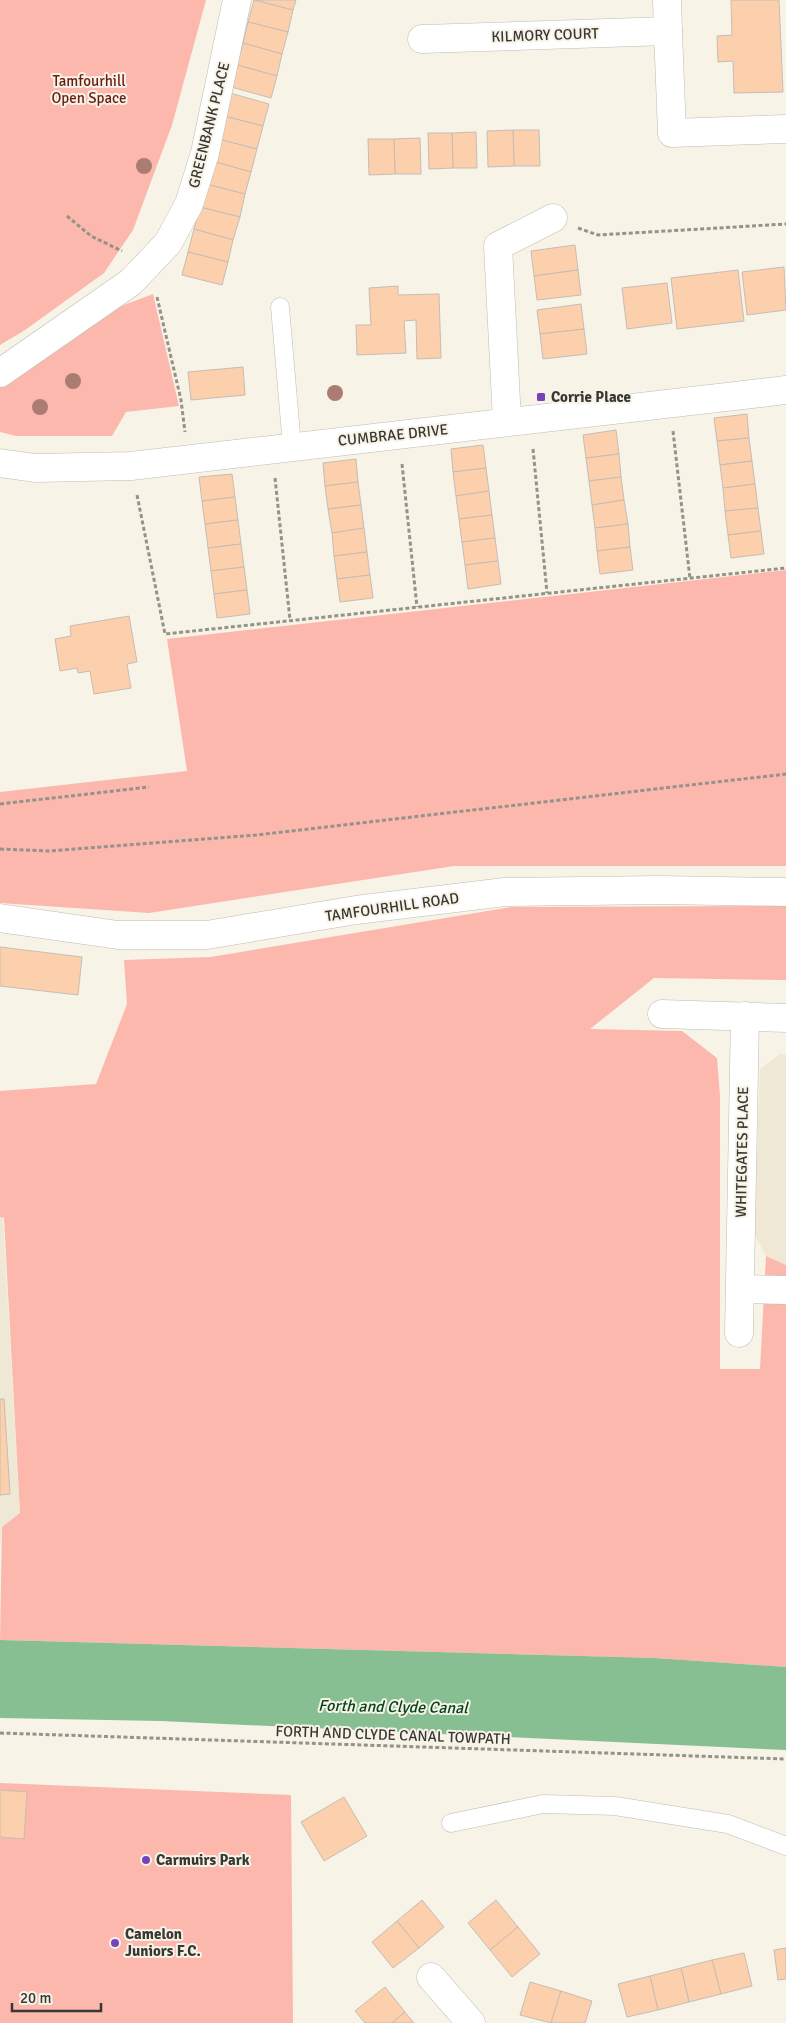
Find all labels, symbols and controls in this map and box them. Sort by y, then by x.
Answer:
street label: KILMORY COURT [491,24,600,46]
street label: GREENBANK PLACE [185,60,233,190]
park label: Tamfourhill Open Space [51,72,127,107]
place label: Corrie Place [551,388,631,406]
marker: Corrie Place [535,391,547,403]
street label: CUMBRAE DRIVE [337,420,449,450]
street label: TAMFOURHILL ROAD [324,889,460,925]
street label: WHITEGATES PLACE [732,1086,752,1218]
water label: Forth and Clyde Canal [318,1696,469,1718]
street label: FORTH AND CLYDE CANAL TOWPATH [275,1722,511,1748]
place label: Carmuirs Park [156,1851,250,1869]
marker: Carmuirs Park [140,1854,152,1866]
place label: Camelon Juniors F.C. [125,1925,201,1960]
marker: Camelon Juniors F.C. [109,1937,121,1949]
scale bar [12,1980,101,2012]
text: 20 m [20,1989,51,2007]

